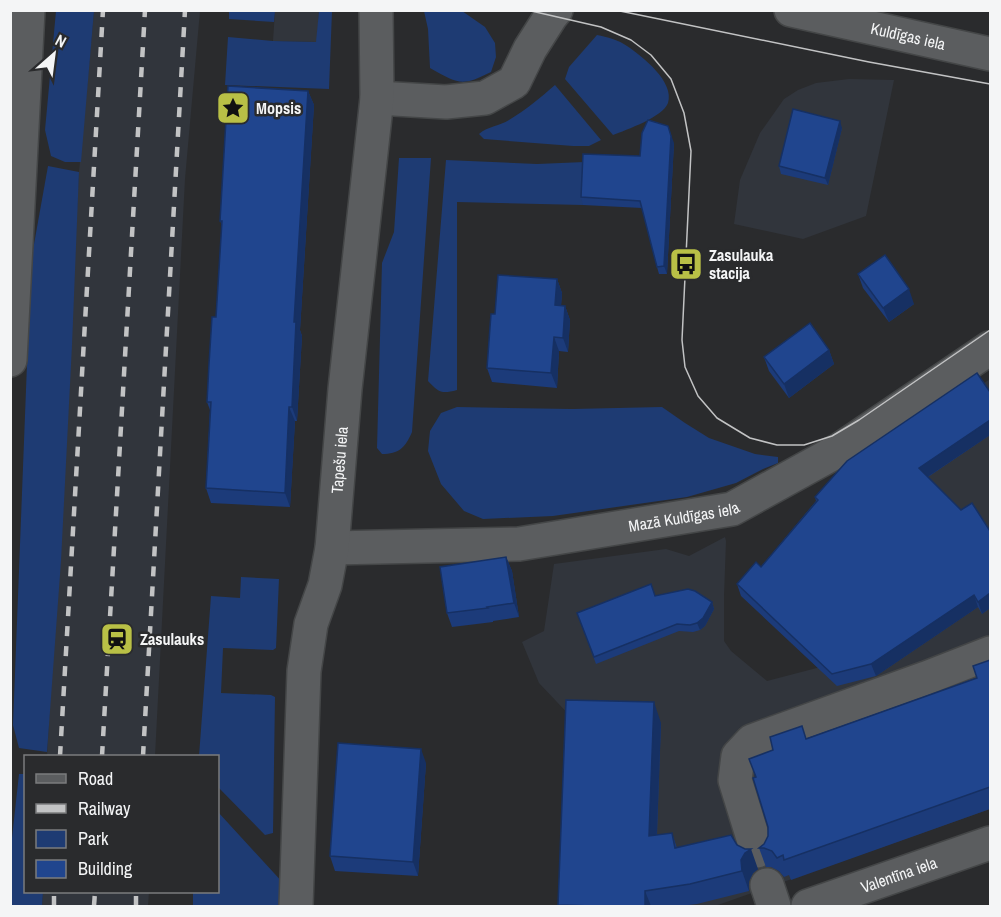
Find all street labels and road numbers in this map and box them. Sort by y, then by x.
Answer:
street label: Kuldīgas iela [869,17,948,55]
street label: Tapešu iela [325,425,353,495]
street label: Mazā Kuldīgas iela [627,496,744,537]
street label: Valentīna iela [858,851,940,898]

